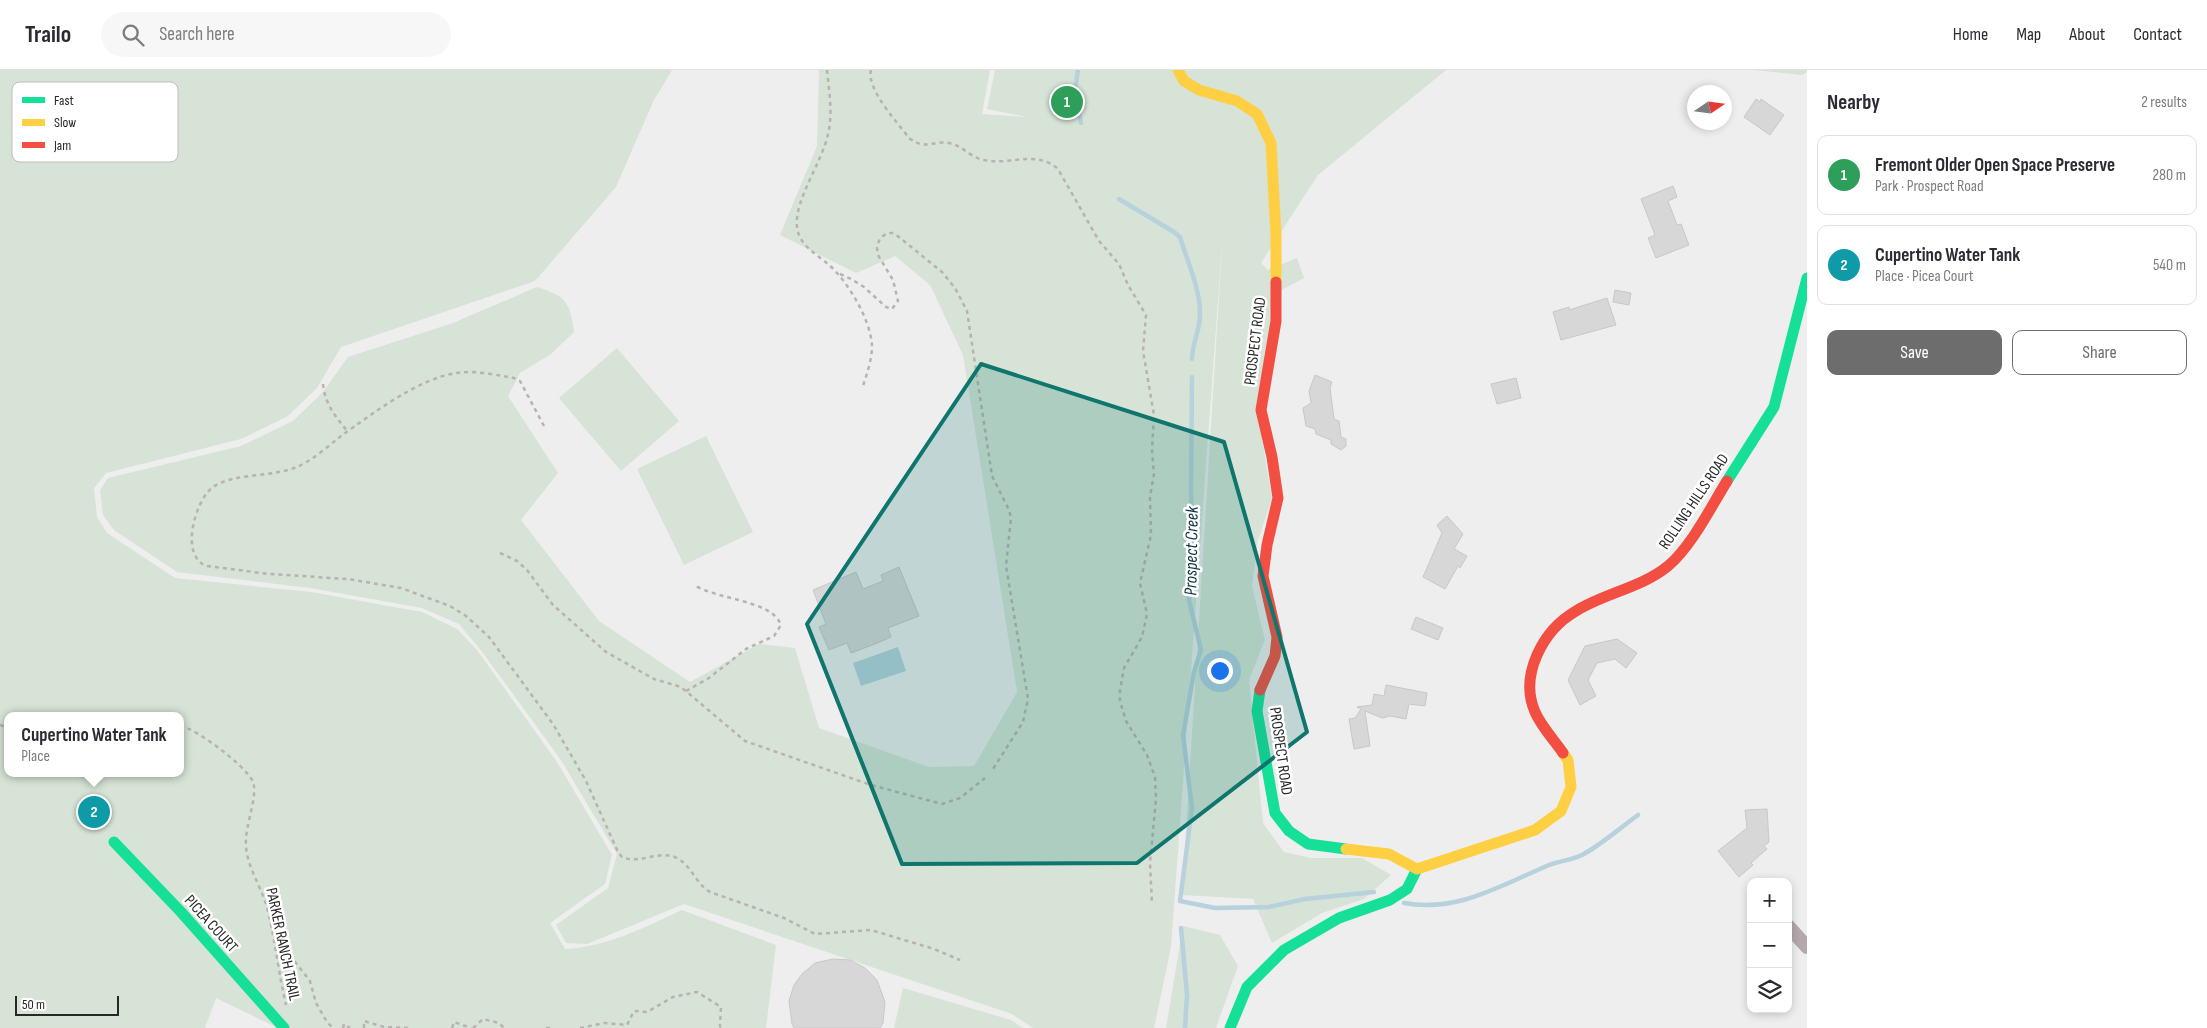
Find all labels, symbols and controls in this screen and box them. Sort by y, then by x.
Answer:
search box [101,12,451,57]
text: Trailo [25,20,71,49]
icon: search [119,21,147,49]
text: Search here [159,23,235,46]
text: Home [1953,24,1988,45]
text: Map [2016,24,2041,45]
text: About [2069,24,2105,45]
text: Contact [2133,24,2182,45]
legend [12,82,178,162]
pin: 1 [1051,83,1083,121]
north arrow [1687,85,1732,130]
text: Nearby [1827,90,1880,115]
text: Fast [54,92,74,109]
text: 2 results [2141,93,2187,112]
text: Slow [54,114,76,131]
text: Jam [53,137,71,154]
text: Fremont Older Open Space Preserve [1875,154,2115,177]
text: 1 [1841,166,1847,185]
text: 280 m [2152,166,2186,185]
text: Park · Prospect Road [1875,177,1984,196]
text: Cupertino Water Tank [1875,244,2020,267]
text: 2 [1840,256,1848,275]
text: 540 m [2153,256,2186,275]
text: Place · Picea Court [1875,267,1974,286]
street label: PROSPECT ROAD [1241,296,1270,386]
button: Save [1827,330,2002,375]
button: Share [2012,330,2187,375]
street label: ROLLING HILLS ROAD [1655,450,1733,553]
water label: Prospect Creek [1180,505,1203,596]
your location [1207,658,1233,684]
street label: PROSPECT ROAD [1265,706,1296,796]
popup [4,712,184,777]
text: Cupertino Water Tank [21,724,167,747]
text: Place [21,747,50,766]
pin: 2 [78,793,110,831]
map controls [1747,878,1792,1013]
button: + [1747,878,1792,923]
street label: PARKER RANCH TRAIL [261,886,304,1002]
street label: PICEA COURT [180,891,242,957]
button: − [1747,923,1792,968]
button: layers [1747,968,1792,1013]
scale bar [15,993,119,1016]
text: 50 m [22,996,45,1013]

